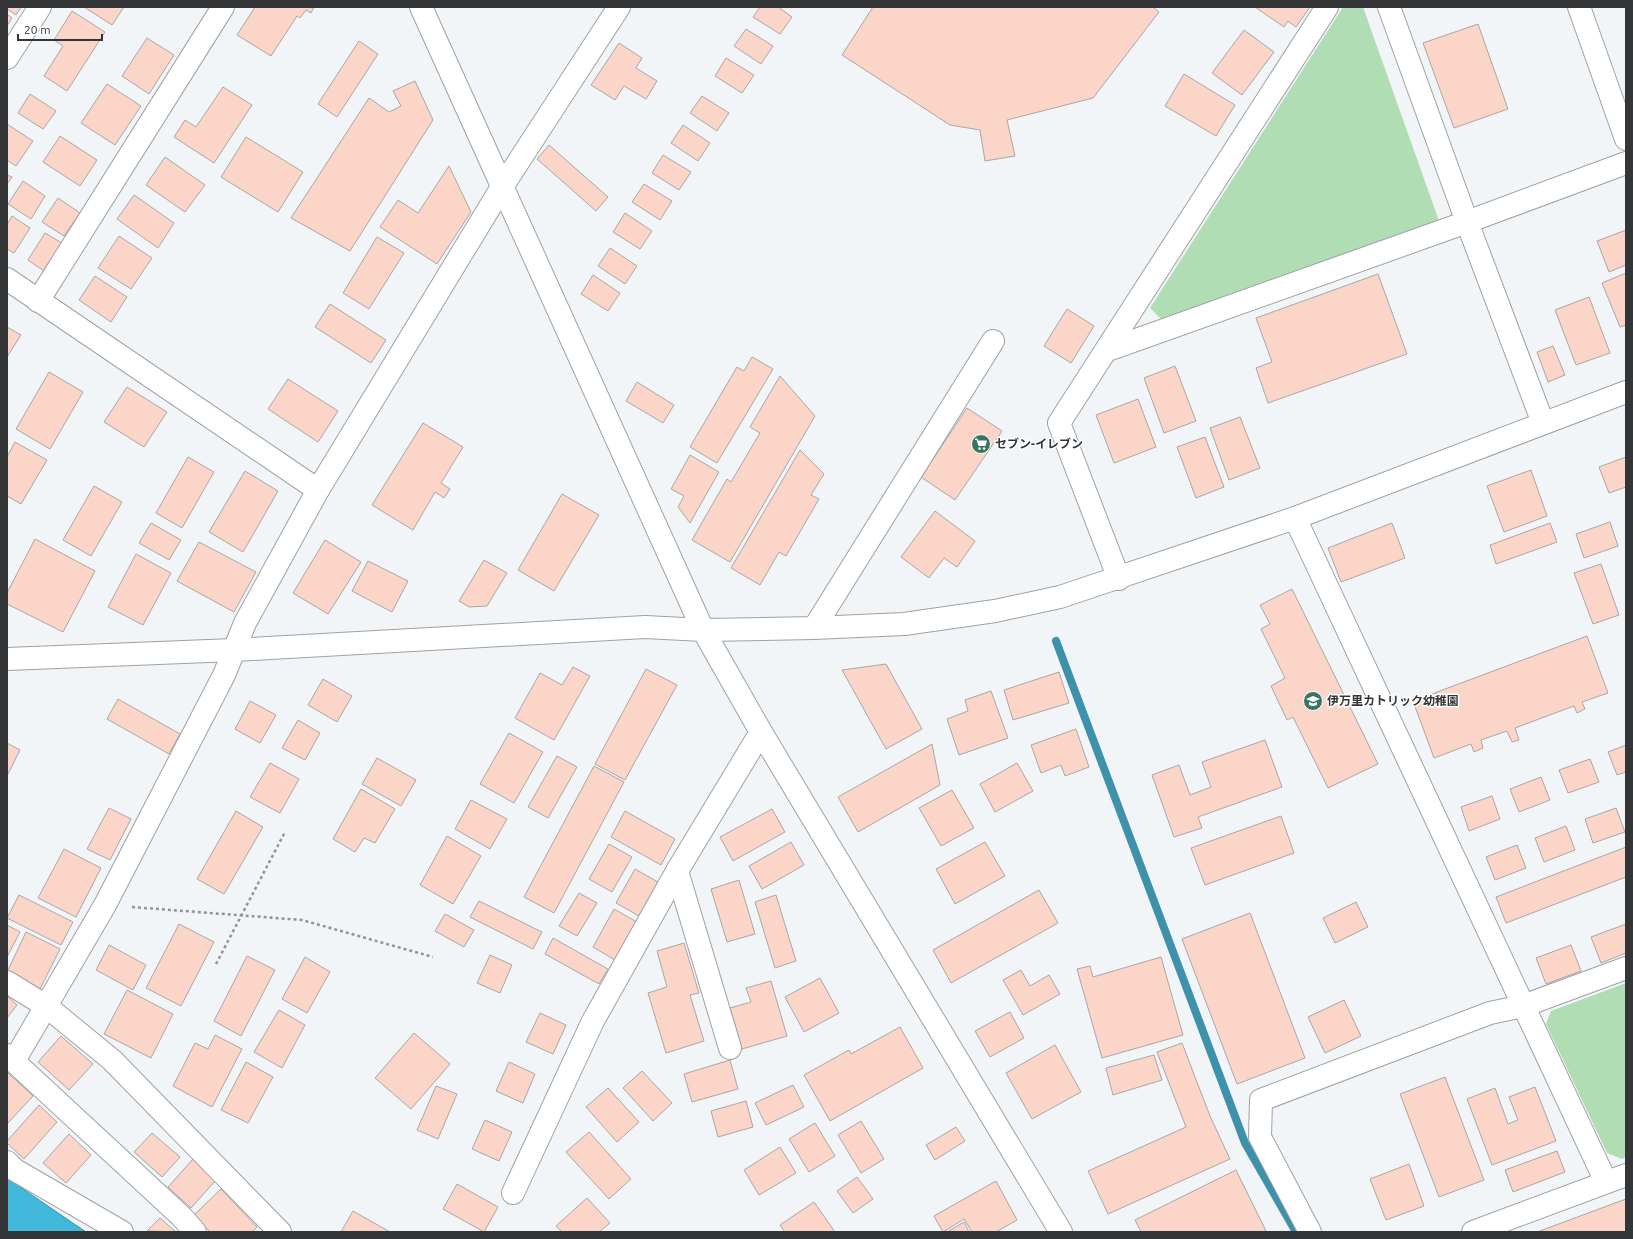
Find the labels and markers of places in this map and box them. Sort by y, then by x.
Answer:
supermarket icon: セブン-イレブン [970,433,992,455]
place label: セブン-イレブン [995,437,1083,450]
school or university icon: 伊万里カトリック幼稚園 [1302,690,1324,712]
place label: 伊万里カトリック幼稚園 [1327,694,1459,707]

